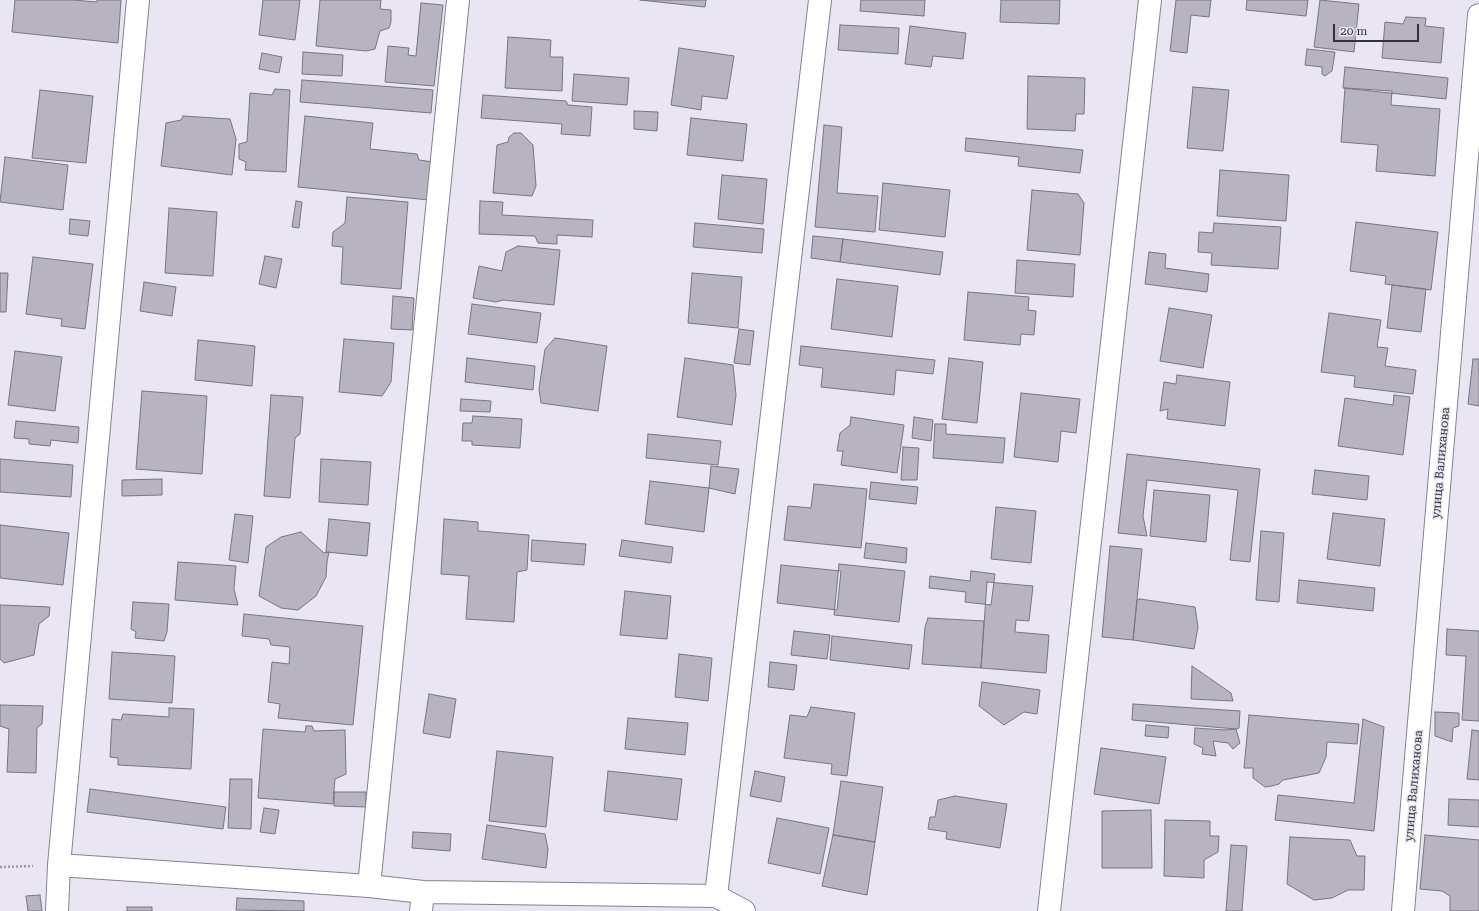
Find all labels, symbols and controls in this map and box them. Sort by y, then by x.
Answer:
scale bar [1335,16,1421,42]
text: 20 m [1340,24,1367,38]
street label: улица Валиханова [1429,407,1453,519]
street label: улица Валиханова [1402,730,1426,842]

